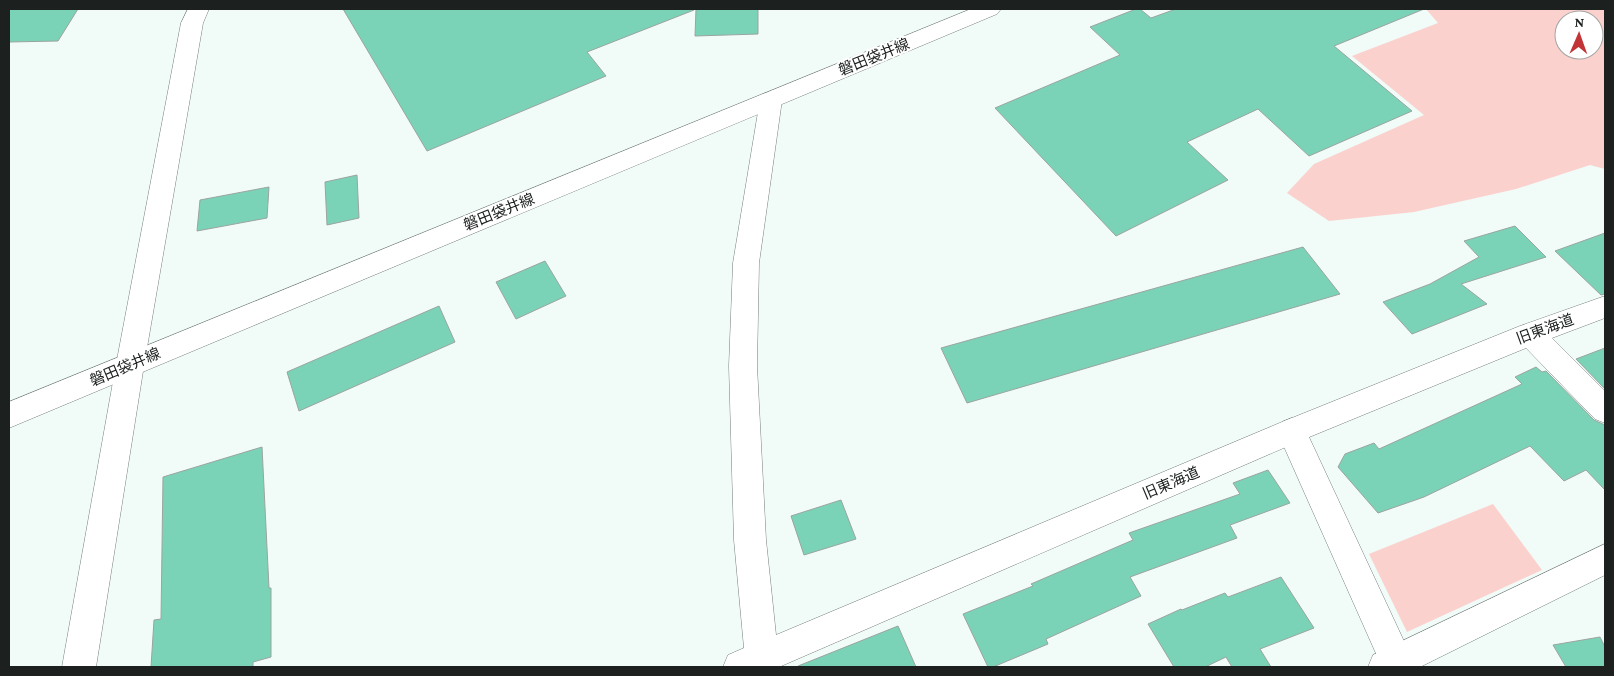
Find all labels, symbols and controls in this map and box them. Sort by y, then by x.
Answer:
north arrow [1554,10,1604,60]
text: N [1574,14,1585,30]
street label: 磐田袋井線 [836,35,912,78]
street label: 磐田袋井線 [461,190,537,233]
street label: 旧東海道 [1514,311,1576,347]
street label: 磐田袋井線 [87,344,163,389]
street label: 旧東海道 [1140,464,1202,502]

